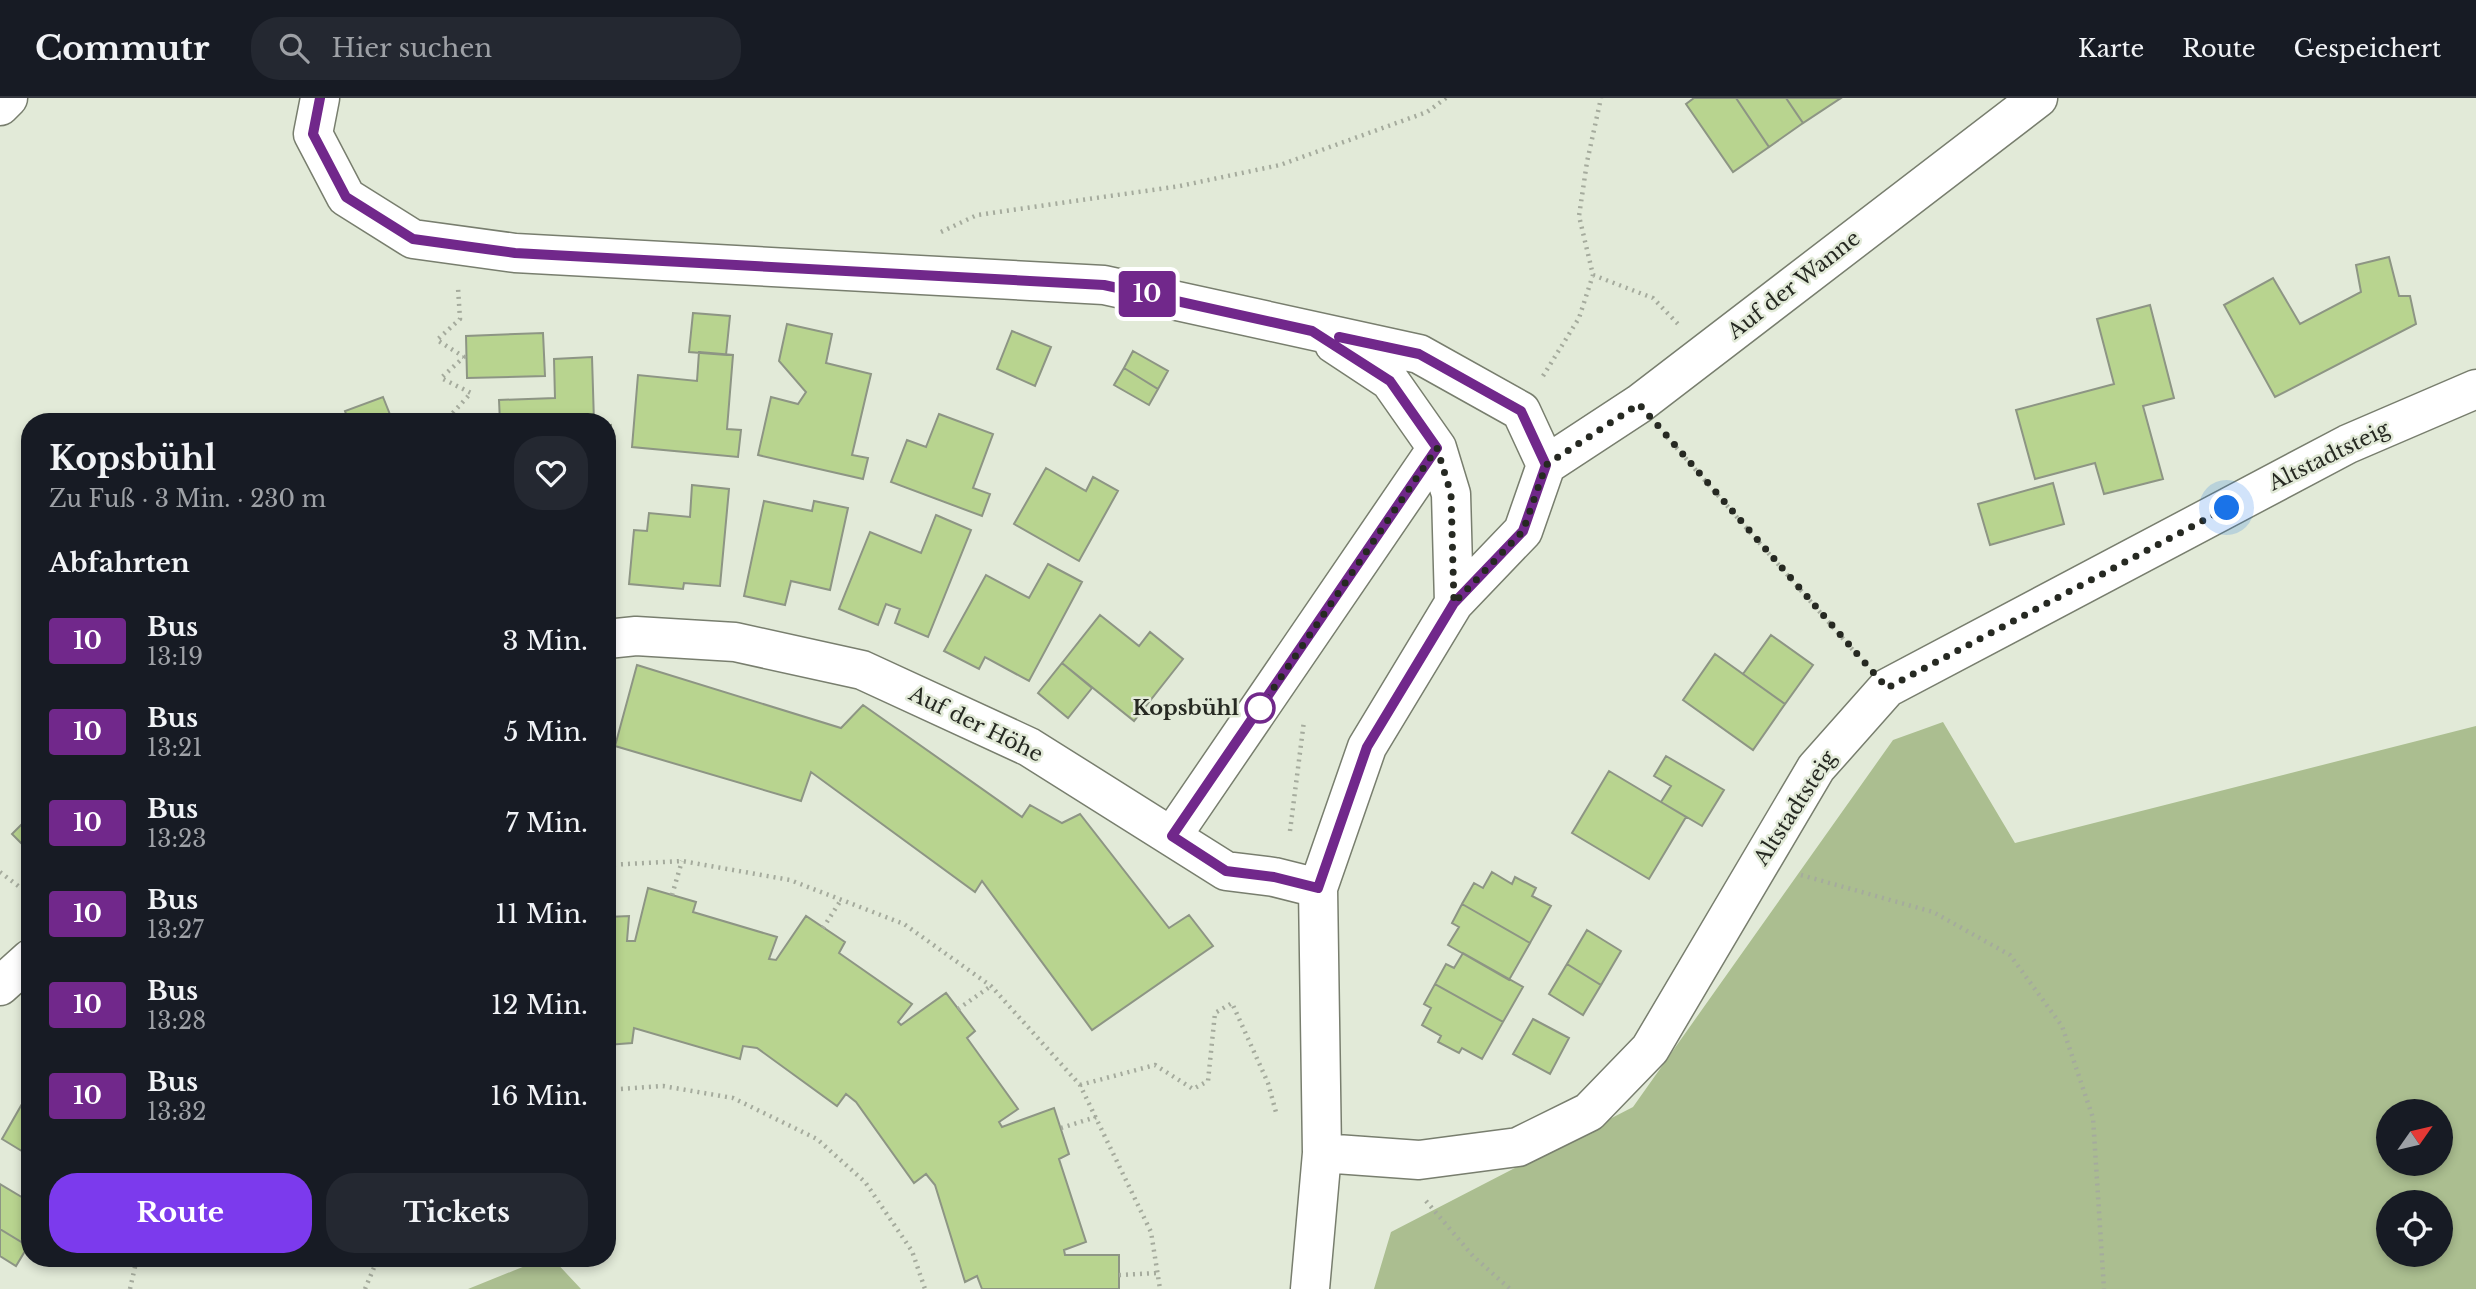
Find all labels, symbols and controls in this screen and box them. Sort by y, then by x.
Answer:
search box [251,17,741,80]
text: Commutr [35,28,209,69]
icon: search [275,29,313,67]
text: Hier suchen [331,32,492,64]
text: Karte [2078,34,2144,63]
text: Route [2182,34,2256,63]
text: Gespeichert [2294,34,2441,63]
street label: Auf der Wanne [1722,225,1865,345]
line badge: 10 [1116,271,1178,317]
text: 10 [1133,279,1161,308]
street label: Altstadtsteig [2263,415,2394,497]
button: heart [514,436,588,510]
text: Kopsbühl [49,438,216,479]
text: Zu Fuß · 3 Min. · 230 m [49,485,326,513]
your location [2209,490,2244,525]
text: Abfahrten [49,547,190,579]
text: Bus [147,611,198,643]
text: 3 Min. [503,625,588,657]
text: 10 [73,626,102,655]
text: 13:19 [147,643,203,671]
street label: Auf der Höhe [904,680,1047,768]
marker: Kopsbühl [1245,693,1275,723]
place label: Kopsbühl [1133,695,1240,721]
text: Bus [147,702,198,734]
text: 5 Min. [504,716,588,748]
text: 10 [73,717,102,746]
text: 13:21 [147,734,202,762]
street label: Altstadtsteig [1748,745,1842,871]
text: Bus [147,793,198,825]
text: 7 Min. [505,807,588,839]
text: 10 [73,808,102,837]
text: 13:23 [147,825,206,853]
text: Bus [147,884,198,916]
text: 11 Min. [495,898,588,930]
text: 10 [73,899,102,928]
text: 13:27 [147,916,204,944]
text: Bus [147,975,198,1007]
text: 12 Min. [491,989,588,1021]
text: 10 [73,990,102,1019]
text: 13:28 [147,1007,206,1035]
text: Bus [147,1066,198,1098]
text: 16 Min. [490,1080,588,1112]
text: 10 [73,1081,102,1110]
text: 13:32 [147,1098,206,1126]
north arrow [2376,1099,2454,1176]
map controls [2376,1099,2453,1267]
button: Route [49,1173,312,1253]
button: Tickets [326,1173,588,1253]
button: locate [2376,1190,2453,1267]

